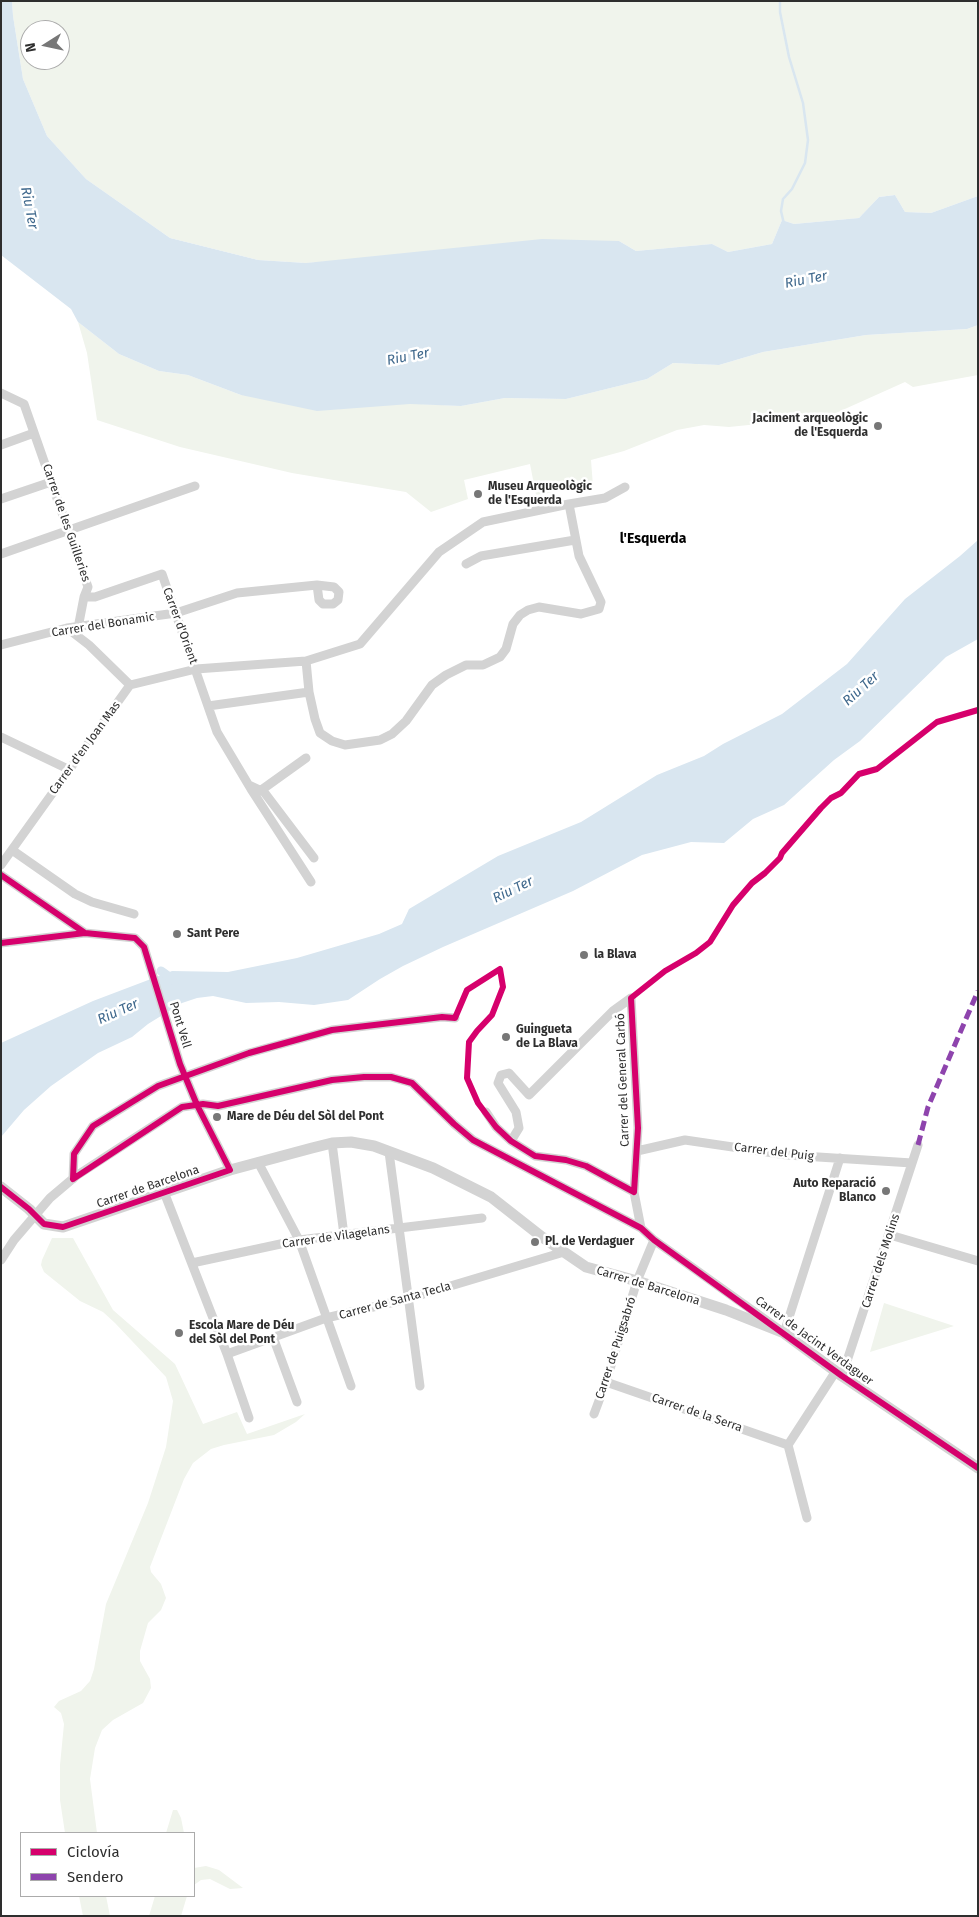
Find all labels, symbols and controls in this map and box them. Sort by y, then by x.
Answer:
north arrow [20,20,70,70]
text: N [22,41,40,54]
water label: Riu Ter [17,185,41,231]
water label: Riu Ter [783,268,829,292]
water label: Riu Ter [385,345,431,369]
place label: Jaciment arqueològic de l'Esquerda [752,412,868,440]
marker: Jaciment arqueològic de l'Esquerda [872,420,884,432]
street label: Carrer de les Guilleries [39,462,93,584]
place label: Museu Arqueològic de l'Esquerda [488,480,592,508]
marker: Museu Arqueològic de l'Esquerda [472,488,484,500]
district label: l'Esquerda [620,531,686,547]
street label: Carrer d'Orient [159,586,201,666]
street label: Carrer del Bonamic [50,610,156,640]
water label: Riu Ter [839,668,883,710]
street label: Carrer d'en Joan Mas [46,699,124,797]
water label: Riu Ter [490,873,536,907]
place label: Sant Pere [187,927,239,941]
marker: Sant Pere [171,928,183,940]
place label: la Blava [594,948,637,962]
marker: la Blava [578,949,590,961]
water label: Riu Ter [95,996,141,1028]
street label: Pont Vell [166,1000,194,1050]
street label: Carrer del General Carbó [613,1013,633,1147]
place label: Guingueta de La Blava [516,1023,578,1051]
marker: Guingueta de La Blava [500,1031,512,1043]
place label: Mare de Déu del Sòl del Pont [227,1110,384,1124]
marker: Mare de Déu del Sòl del Pont [211,1111,223,1123]
street label: Carrer del Puig [733,1140,815,1164]
street label: Carrer de Barcelona [95,1163,201,1211]
place label: Auto Reparació Blanco [793,1177,876,1205]
marker: Auto Reparació Blanco [880,1185,892,1197]
street label: Carrer dels Molins [859,1212,903,1310]
street label: Carrer de Vilagelans [281,1222,391,1252]
place label: Pl. de Verdaguer [545,1235,634,1249]
marker: Pl. de Verdaguer [529,1236,541,1248]
street label: Carrer de Barcelona [595,1263,701,1309]
street label: Carrer de Santa Tecla [338,1279,452,1323]
street label: Carrer de Jacint Verdaguer [752,1293,876,1389]
street label: Carrer de Puigsabró [593,1295,639,1401]
place label: Escola Mare de Déu del Sòl del Pont [189,1319,294,1347]
marker: Escola Mare de Déu del Sòl del Pont [173,1327,185,1339]
street label: Carrer de la Serra [650,1391,744,1435]
legend [20,1832,195,1897]
text: Ciclovía [67,1843,120,1861]
text: Sendero [67,1868,123,1886]

